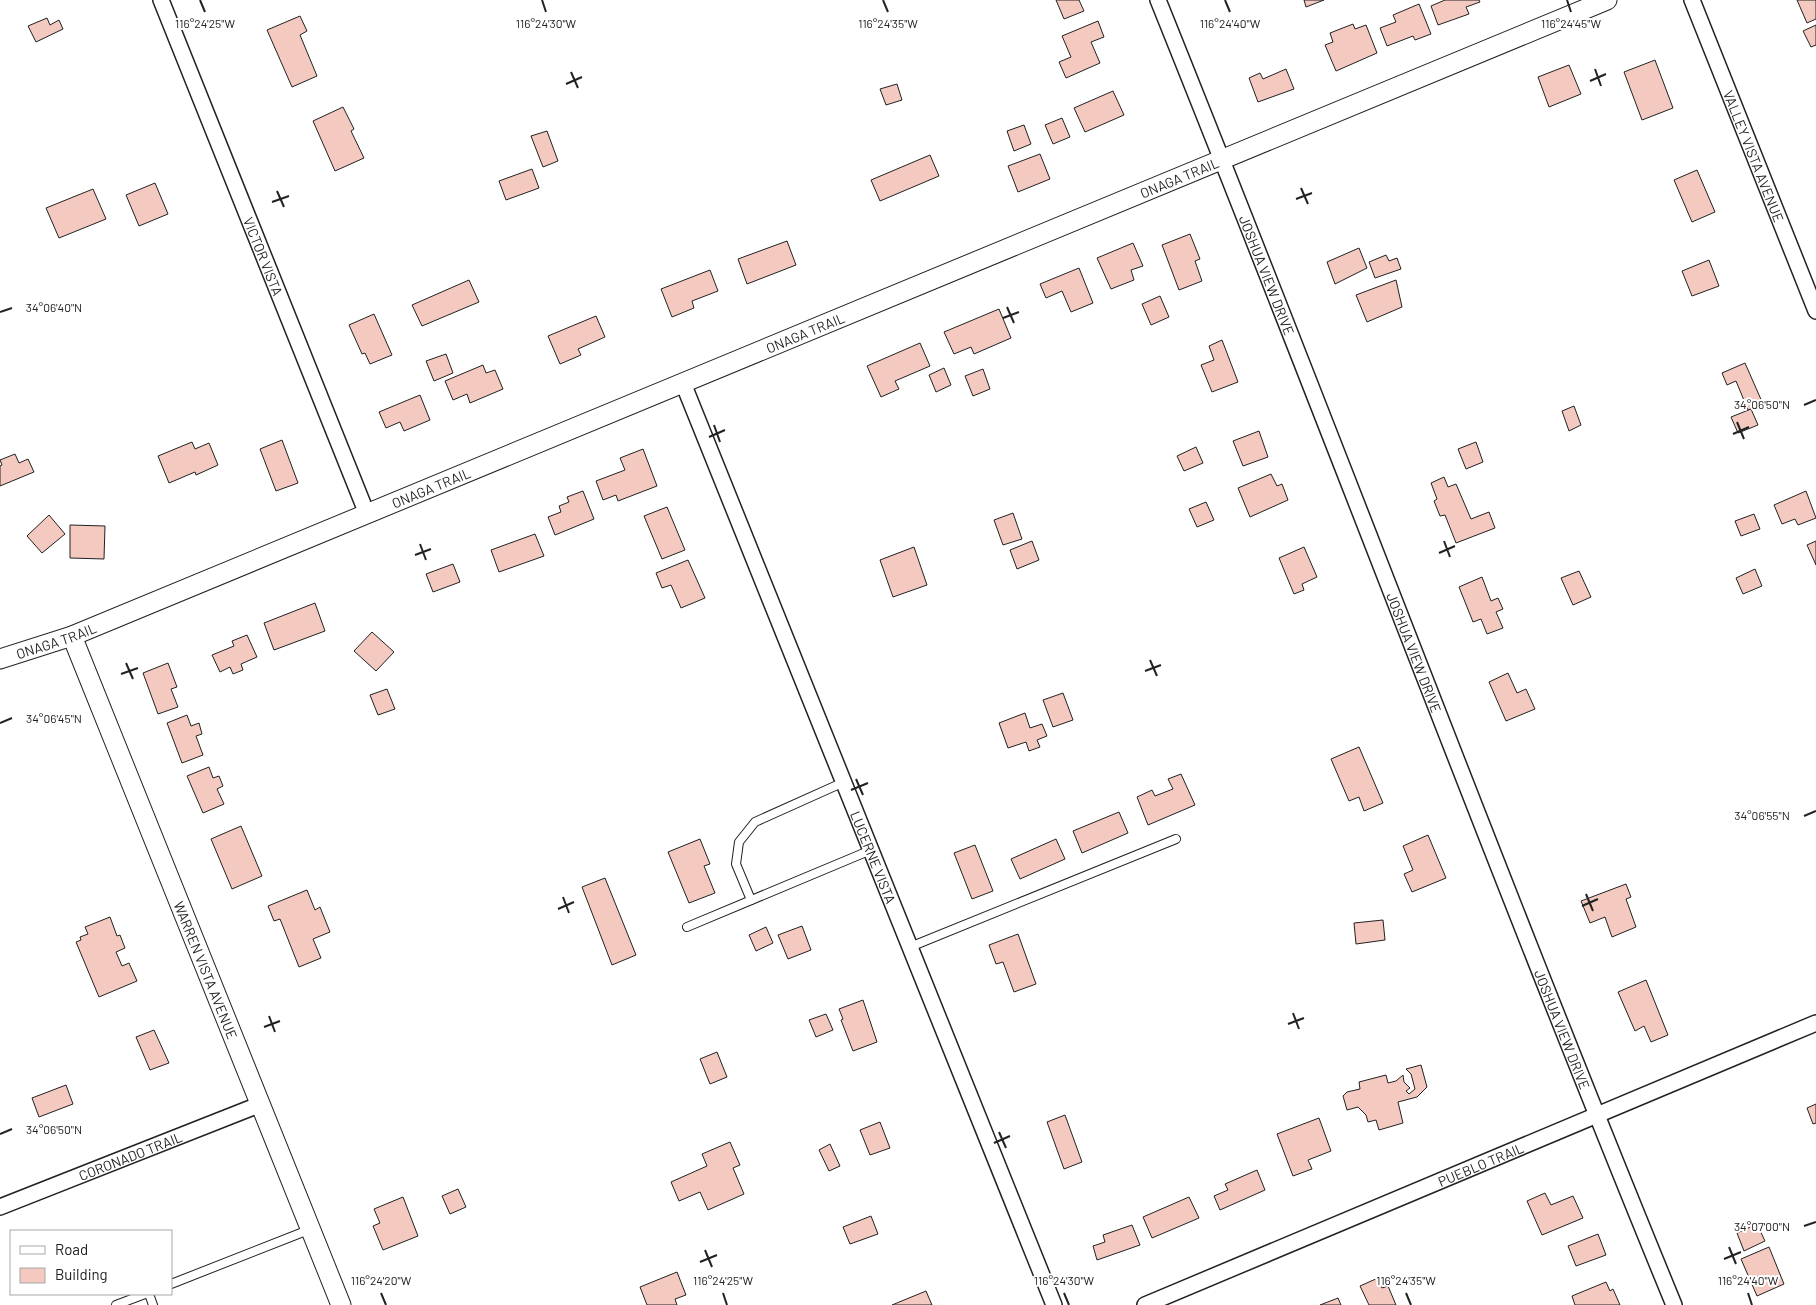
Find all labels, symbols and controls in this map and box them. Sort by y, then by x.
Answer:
text: 116°24'25"W [175,16,235,30]
text: 116°24'30"W [516,16,577,30]
text: 116°24'35"W [858,16,918,30]
text: 116°24'40"W [1200,16,1261,30]
text: 116°24'45"W [1541,16,1601,30]
street label: VALLEY VISTA AVENUE [1720,88,1788,224]
street label: ONAGA TRAIL [1137,153,1221,201]
street label: JOSHUA VIEW DRIVE [1236,213,1299,337]
street label: VICTOR VISTA [240,214,287,298]
text: 34°06'40"N [26,300,82,314]
street label: ONAGA TRAIL [763,308,847,356]
text: 34°06'50"N [1734,397,1790,411]
street label: ONAGA TRAIL [389,463,473,511]
street label: JOSHUA VIEW DRIVE [1384,590,1446,715]
street label: ONAGA TRAIL [14,618,99,662]
text: 34°06'45"N [26,711,82,725]
street label: LUCERNE VISTA [847,808,900,906]
text: 34°06'55"N [1734,808,1790,822]
street label: WARREN VISTA AVENUE [171,899,242,1041]
street label: JOSHUA VIEW DRIVE [1531,967,1594,1092]
text: 34°06'50"N [26,1122,82,1136]
street label: CORONADO TRAIL [76,1128,184,1184]
street label: PUEBLO TRAIL [1435,1138,1526,1189]
text: 34°07'00"N [1734,1219,1790,1233]
legend [10,1230,172,1295]
text: Road [55,1240,88,1258]
text: Building [55,1265,108,1283]
text: 116°24'20"W [351,1273,412,1287]
text: 116°24'25"W [693,1273,753,1287]
text: 116°24'30"W [1034,1273,1095,1287]
text: 116°24'35"W [1376,1273,1436,1287]
text: 116°24'40"W [1718,1273,1779,1287]

